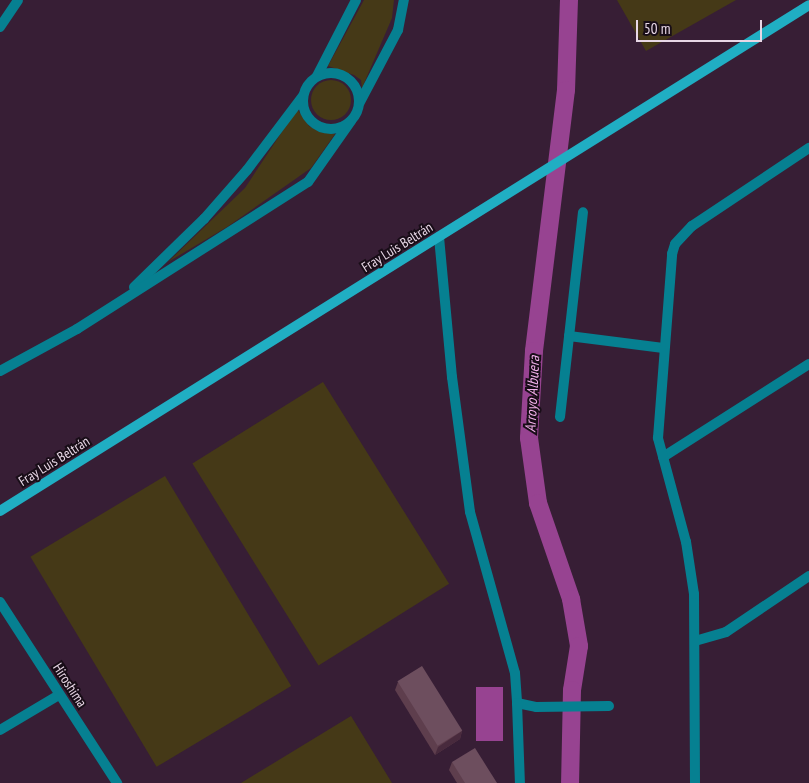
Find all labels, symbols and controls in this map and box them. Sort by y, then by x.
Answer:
scale bar [639,10,765,42]
text: 50 m [644,19,670,38]
street label: Fray Luis Beltrán [358,218,436,276]
water label: Arroyo Albuera [521,355,543,433]
street label: Fray Luis Beltrán [15,432,93,490]
street label: Hiroshima [50,660,90,710]

